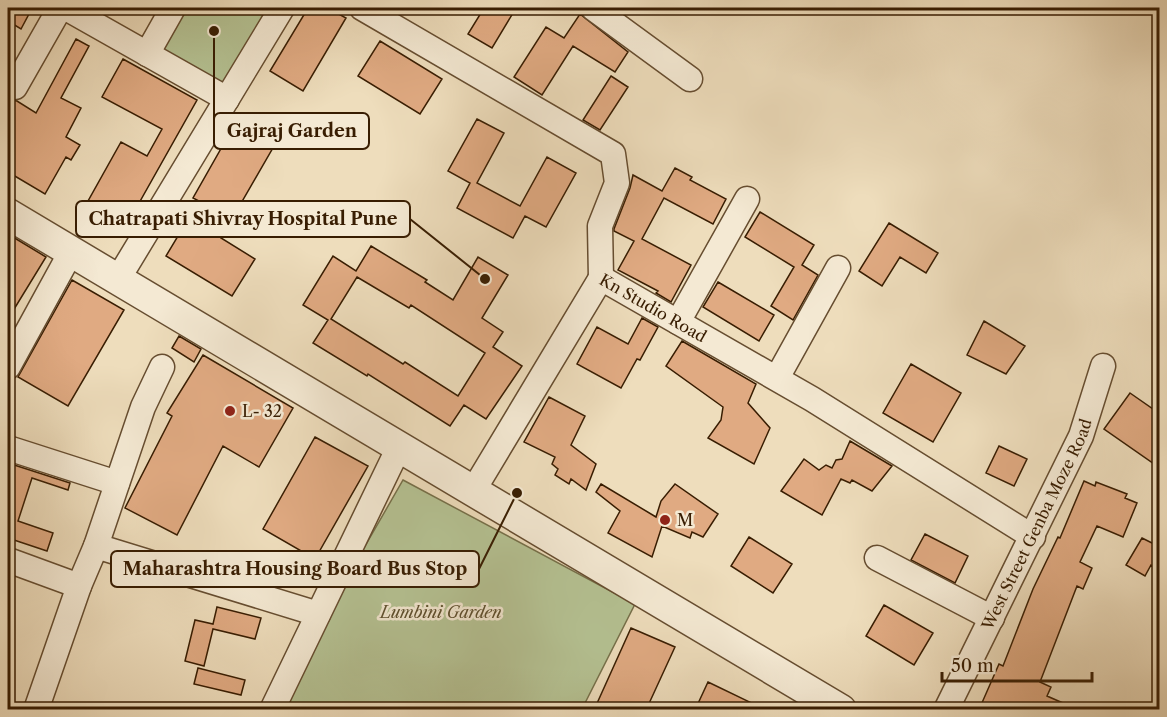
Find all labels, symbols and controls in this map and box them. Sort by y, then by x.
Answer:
callout: Gajraj Garden [214,113,369,149]
text: Gajraj Garden [227,120,358,142]
callout: Chatrapati Shivray Hospital Pune [76,201,410,237]
text: Chatrapati Shivray Hospital Pune [88,208,398,230]
street label: Kn Studio Road [596,269,710,347]
place label: L- 32 [242,401,282,421]
marker: L- 32 [223,404,237,418]
street label: West Street Genba Moze Road [977,416,1096,634]
place label: M [677,510,693,530]
marker: M [658,513,672,527]
callout: Maharashtra Housing Board Bus Stop [111,551,479,587]
text: Maharashtra Housing Board Bus Stop [123,558,467,580]
park label: Lumbini Garden [378,602,502,622]
scale bar [942,645,1092,683]
text: 50 m [951,655,994,677]

